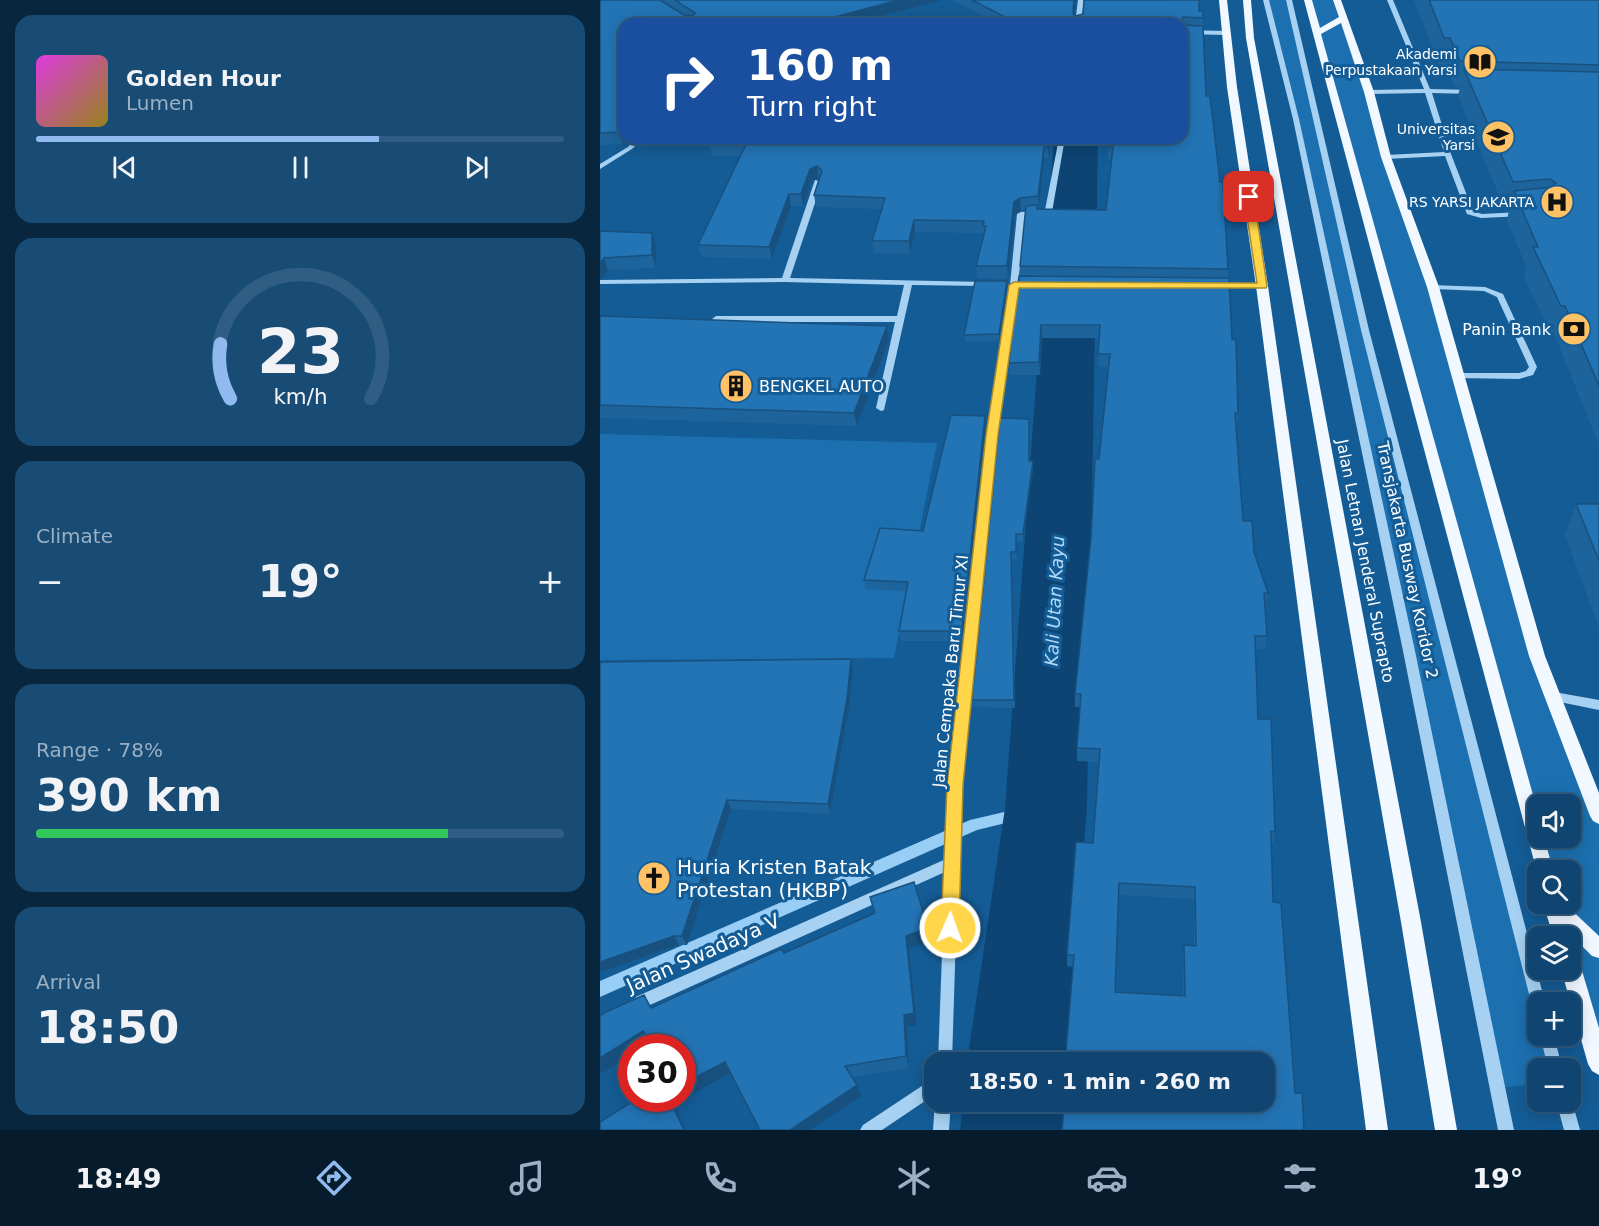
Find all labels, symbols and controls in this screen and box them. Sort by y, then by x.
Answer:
text: 160 m [747,41,893,90]
icon: right [648,42,726,120]
library icon: Akademi Perpustakaan Yarsi [1462,44,1498,80]
place label: Akademi Perpustakaan Yarsi [1325,46,1457,78]
text: Golden Hour [126,66,281,91]
text: Lumen [126,91,194,115]
text: Turn right [747,91,876,122]
school or university icon: Universitas Yarsi [1480,119,1516,155]
place label: Universitas Yarsi [1397,121,1475,153]
icon: previous [108,151,141,184]
icon: pause [284,151,317,184]
icon: next [460,151,493,184]
pin [1223,171,1274,222]
icon: arrive [1232,180,1265,213]
hospital icon: RS YARSI JAKARTA [1539,184,1575,220]
place label: RS YARSI JAKARTA [1409,194,1534,210]
bank icon: Panin Bank [1556,311,1592,347]
text: 23 [257,315,343,388]
place label: Panin Bank [1462,320,1552,339]
building icon: BENGKEL AUTO [718,368,754,404]
place label: BENGKEL AUTO [759,377,884,396]
text: km/h [273,384,327,409]
street label: Jalan Letnan Jenderal Suprapto [1332,437,1398,684]
street label: Transjakarta Busway Koridor 2 [1373,439,1442,681]
text: Climate [36,524,113,548]
water label: Kali Utan Kayu [1041,535,1068,667]
street label: Jalan Cempaka Baru Timur XI [929,554,972,789]
text: 19° [257,555,343,608]
text: − [36,562,64,601]
text: + [536,562,564,601]
text: Range · 78% [36,738,163,762]
text: 390 km [36,769,222,822]
map controls [1527,794,1581,1112]
button: sound [1527,794,1581,848]
place label: Huria Kristen Batak Protestan (HKBP) [677,855,872,902]
church icon: Huria Kristen Batak Protestan (HKBP) [636,860,672,896]
button: search [1527,860,1581,914]
position arrow [918,896,982,960]
street label: Jalan Swadaya V [621,908,784,998]
button: layers [1527,926,1581,980]
text: Arrival [36,970,101,994]
button: + [1527,992,1581,1046]
text: 18:50 [36,1001,179,1054]
speed limit sign: 30 [618,1034,696,1112]
button: − [1527,1058,1581,1112]
text: 18:50 · 1 min · 260 m [968,1069,1231,1094]
icon: directions [313,1157,355,1199]
icon: music [506,1157,548,1199]
icon: phone [699,1157,741,1199]
icon: climate [893,1157,935,1199]
icon: car [1086,1157,1128,1199]
icon: filters [1279,1157,1321,1199]
text: 18:49 [76,1163,162,1194]
text: 19° [1472,1163,1523,1194]

